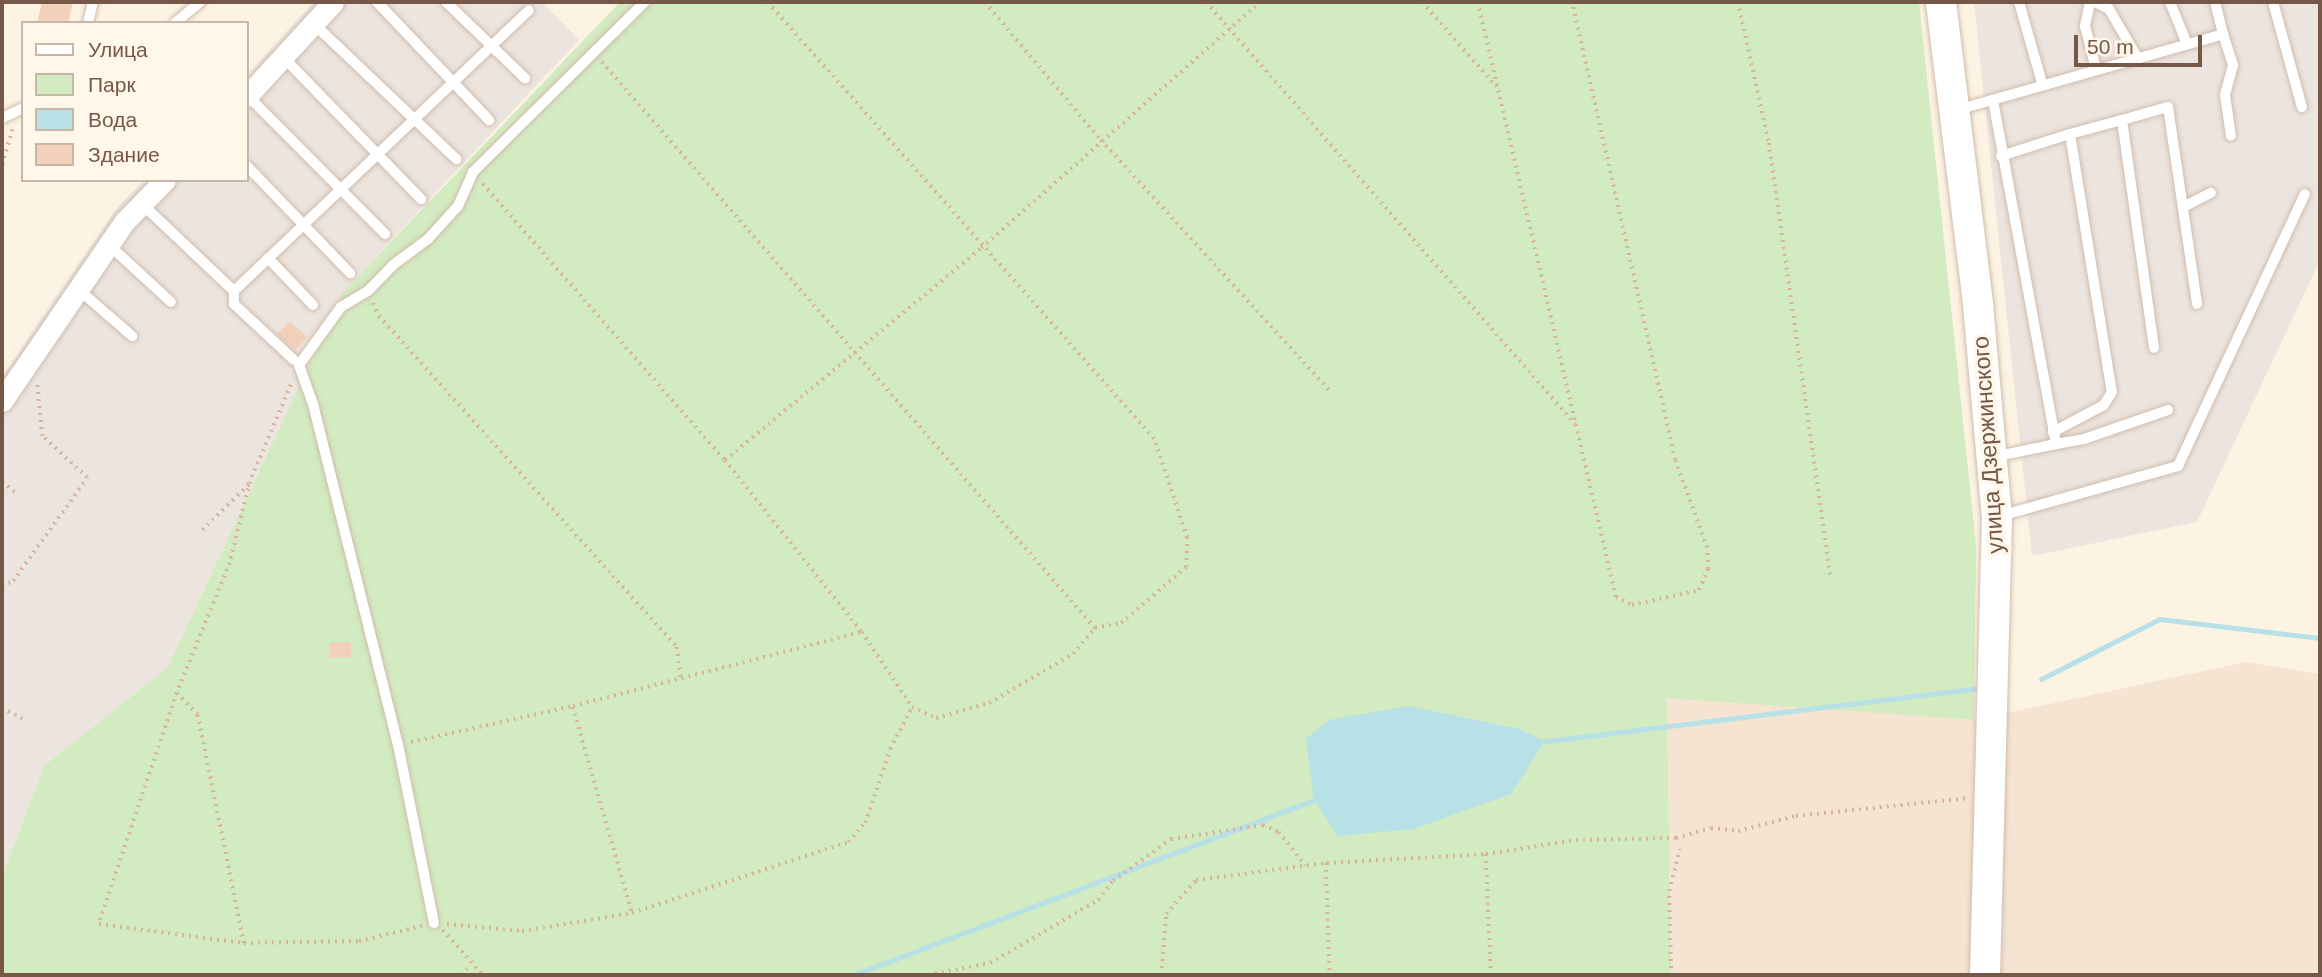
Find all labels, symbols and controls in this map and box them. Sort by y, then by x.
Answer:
legend [21,21,248,182]
scale bar [2077,21,2205,65]
text: 50 m [2087,35,2134,58]
text: Улица [88,38,148,61]
text: Парк [88,73,136,96]
text: Вода [88,108,137,131]
text: Здание [88,143,160,166]
street label: улица Дзержинского [1967,335,2009,555]

